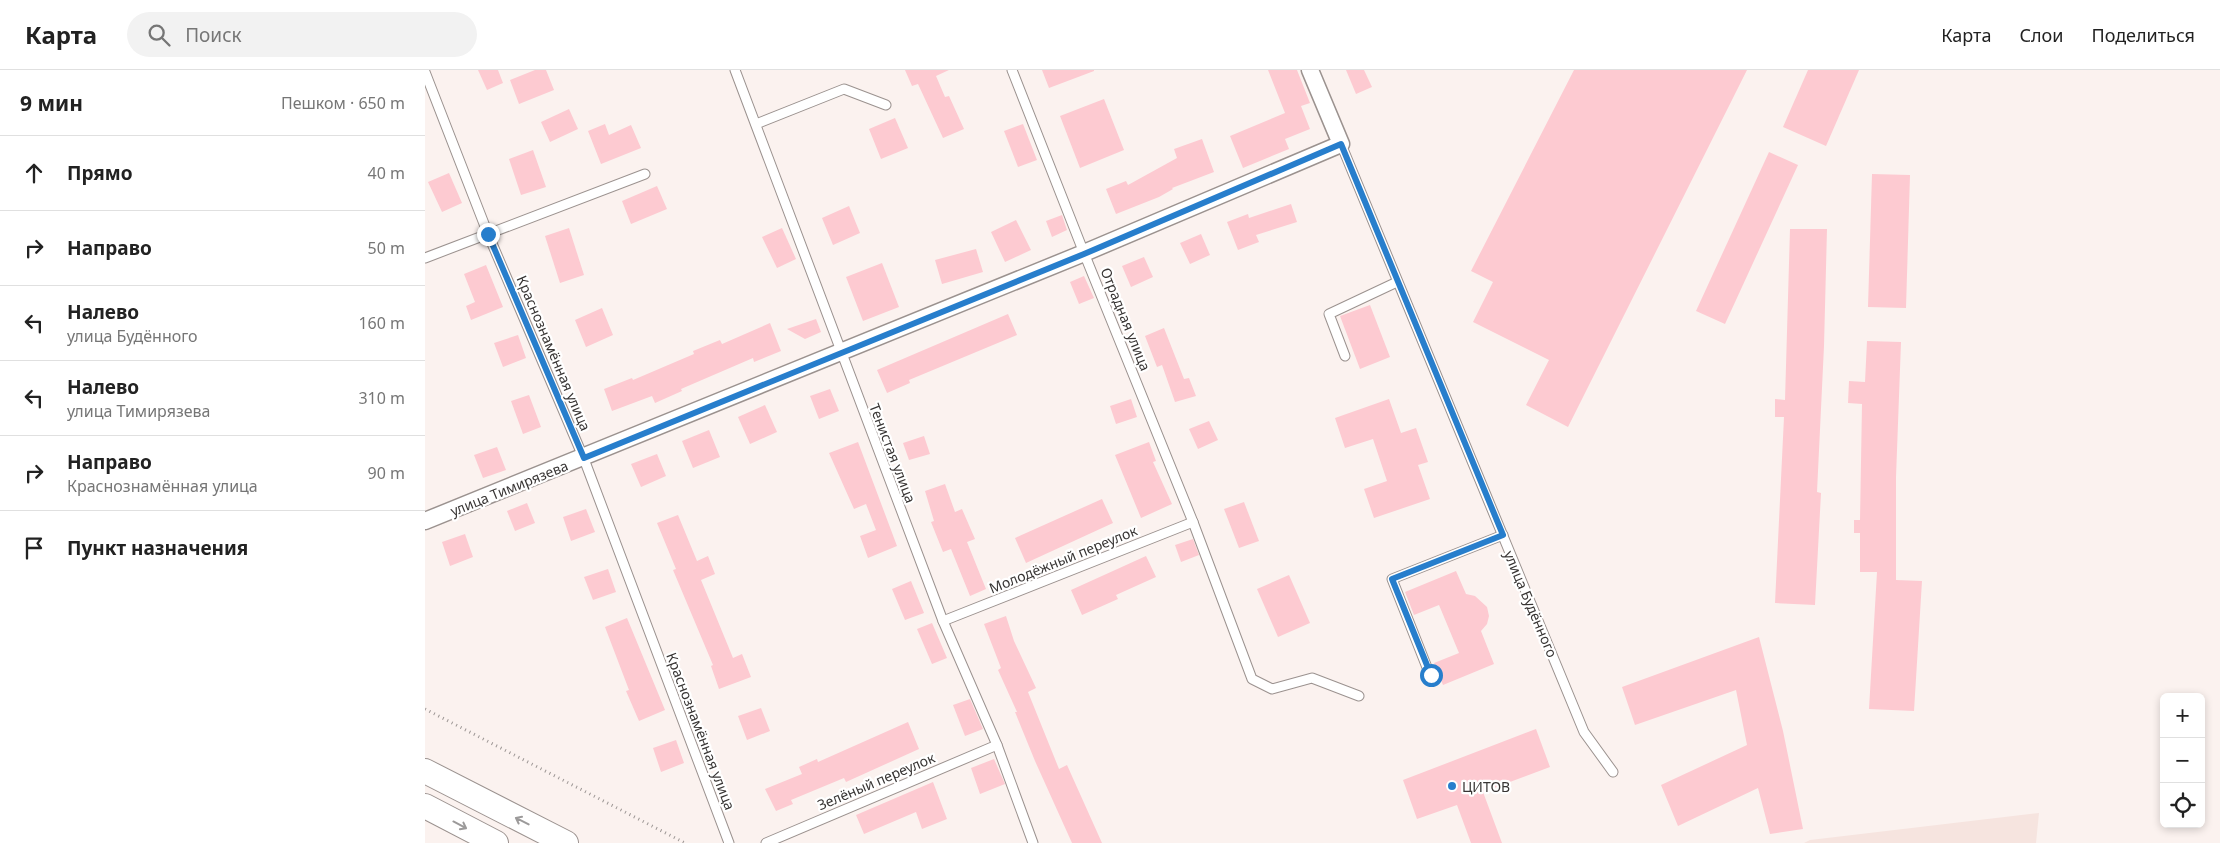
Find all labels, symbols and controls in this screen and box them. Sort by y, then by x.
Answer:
search box [127,12,477,57]
text: Карта [25,18,97,51]
icon: search [145,21,173,49]
text: Поиск [185,22,242,48]
text: Карта [1941,23,1991,47]
text: Слои [2019,23,2063,47]
text: Поделиться [2091,23,2195,47]
text: 9 мин [20,89,83,117]
text: Пешком · 650 m [281,92,405,114]
icon: ahead [20,159,48,187]
text: Прямо [67,160,133,186]
text: 40 m [368,162,405,184]
route end [477,223,500,246]
icon: right [20,234,48,262]
text: Направо [67,235,152,261]
text: 50 m [368,237,405,259]
street label: Отрадная улица [1097,265,1155,373]
street label: Краснознамённая улица [513,272,595,434]
text: Налево [67,299,139,325]
icon: left [20,309,48,337]
text: 160 m [358,312,405,334]
text: улица Будённого [67,325,198,347]
text: Налево [67,374,139,400]
icon: left [20,384,48,412]
text: 310 m [358,387,405,409]
text: улица Тимирязева [67,400,210,422]
street label: Тенистая улица [865,401,921,505]
text: Направо [67,449,152,475]
street label: улица Тимирязева [447,456,571,520]
icon: right [20,459,48,487]
text: 90 m [368,462,405,484]
text: Краснознамённая улица [67,475,258,497]
street label: Молодёжный переулок [986,520,1140,597]
icon: arrive [20,534,48,562]
text: Пункт назначения [67,535,248,561]
street label: улица Будённого [1500,548,1562,660]
street label: Краснознамённая улица [662,650,740,812]
route start [1420,664,1443,687]
map controls [2160,693,2205,828]
button: + [2160,693,2205,738]
button: − [2160,738,2205,783]
street label: Зелёный переулок [814,747,938,814]
place label: ЦИТОВ [1462,777,1510,796]
marker: ЦИТОВ [1446,780,1458,792]
button: locate [2160,783,2205,828]
one-way arrow [515,816,530,825]
one-way arrow [453,820,468,830]

